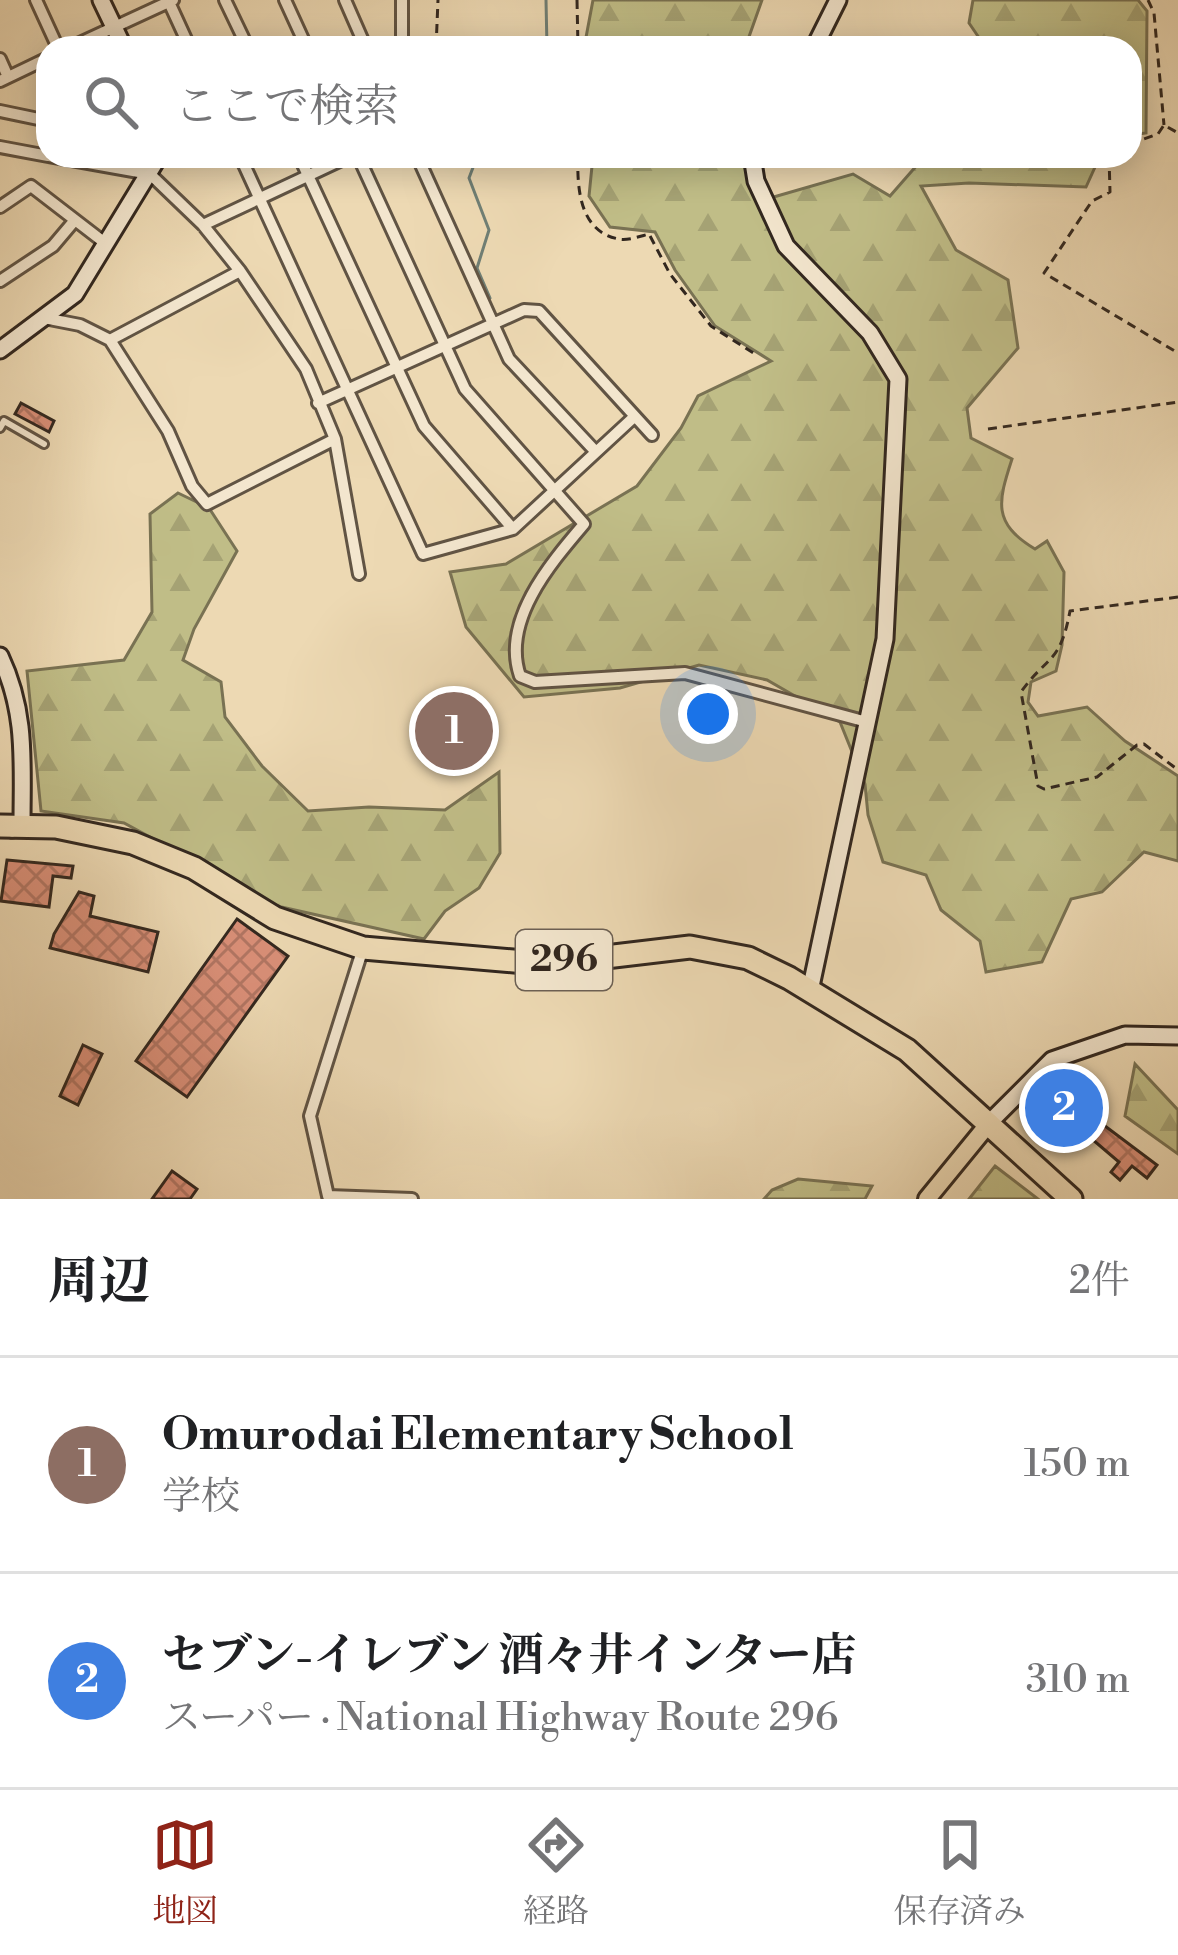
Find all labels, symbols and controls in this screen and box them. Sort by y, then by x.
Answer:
search box [36,36,1142,168]
icon: search [78,69,144,135]
text: ここで検索 [174,79,399,136]
your location [678,684,738,744]
pin: 1 [415,686,493,776]
road number: 296 [516,930,612,990]
pin: 2 [1025,1063,1103,1153]
text: 周辺 [48,1251,150,1315]
text: 2件 [1069,1257,1130,1306]
text: Omurodai Elementary School [162,1407,794,1464]
text: 1 [78,1440,96,1489]
text: 150 m [1024,1440,1130,1489]
text: 学校 [162,1473,240,1522]
text: セブン-イレブン 酒々井インター店 [162,1628,857,1685]
text: 2 [75,1656,99,1705]
text: 310 m [1026,1656,1130,1705]
text: スーパー · National Highway Route 296 [162,1694,838,1743]
tab: 地図 [152,1812,218,1933]
tab: 経路 [523,1812,589,1933]
tab: 保存済み [894,1812,1026,1933]

